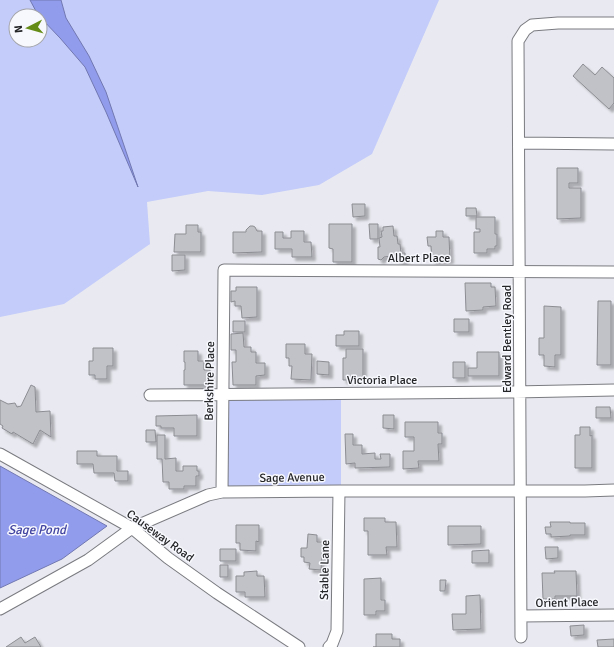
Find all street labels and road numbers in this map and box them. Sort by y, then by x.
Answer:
street label: Albert Place [388,251,450,266]
street label: Edward Bentley Road [500,285,515,393]
street label: Berkshire Place [202,341,218,421]
street label: Victoria Place [347,373,417,388]
street label: Sage Avenue [259,470,325,486]
street label: Causeway Road [123,507,197,565]
street label: Stable Lane [317,540,333,600]
street label: Orient Place [535,595,599,611]

